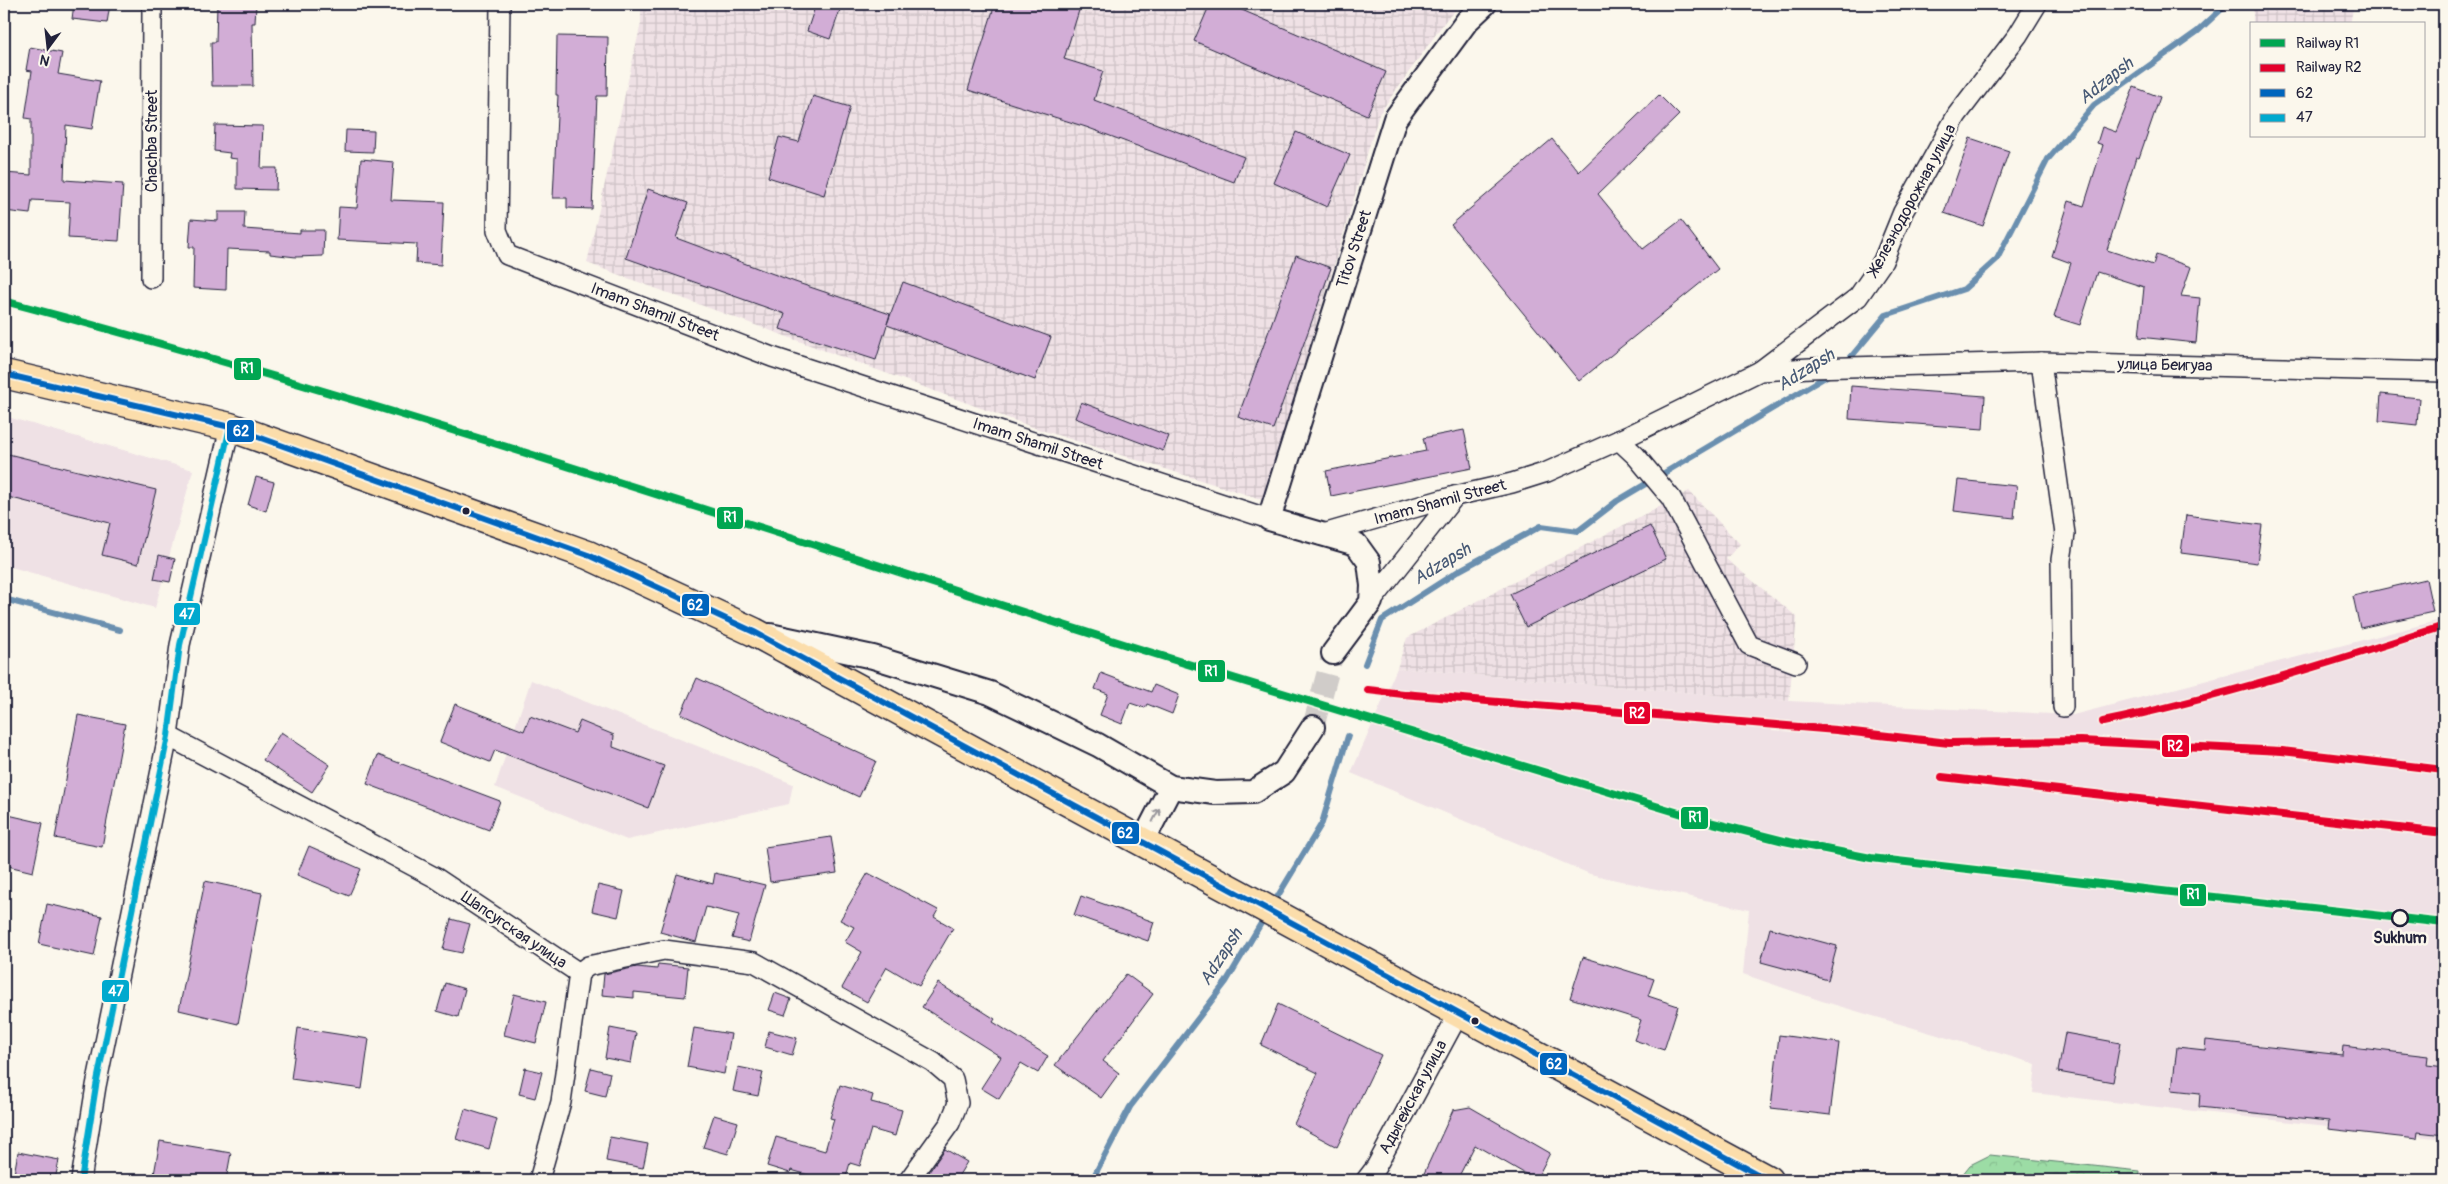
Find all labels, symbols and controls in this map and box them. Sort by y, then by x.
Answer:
north arrow [22,22,72,72]
legend [2250,22,2426,138]
text: Railway R1 [2296,34,2359,53]
text: N [38,51,52,70]
water label: Adzapsh [2074,52,2139,110]
text: Railway R2 [2296,58,2362,77]
text: 62 [2296,84,2313,103]
street label: Chachba Street [142,89,162,192]
text: 47 [2296,108,2313,127]
street label: Железнодорожная улица [1862,121,1960,282]
street label: Titov Street [1332,207,1376,291]
street label: Imam Shamil Street [588,278,723,346]
water label: Adzapsh [1773,343,1840,397]
street label: улица Беигуаа [2116,354,2213,376]
line badge: R1 [233,357,262,381]
text: R1 [240,360,254,377]
street label: Imam Shamil Street [970,414,1106,475]
line badge: 62 [226,419,255,443]
text: 62 [233,423,249,440]
street label: Imam Shamil Street [1372,475,1509,529]
unlabelled marker [461,506,471,516]
line badge: R1 [716,506,744,530]
text: R1 [723,509,737,526]
water label: Adzapsh [1409,537,1476,590]
line badge: 62 [681,593,710,617]
text: 62 [687,597,703,614]
line badge: 47 [173,602,201,626]
text: 47 [179,606,195,623]
line badge: R1 [1197,659,1226,683]
text: R1 [1204,663,1218,680]
line badge: R2 [1623,701,1651,725]
text: R2 [1629,705,1645,722]
line badge: R2 [2161,734,2190,758]
text: R2 [2167,738,2183,755]
line badge: R1 [1680,806,1709,830]
one-way arrow [1152,808,1161,823]
text: R1 [1688,809,1702,826]
line badge: 62 [1111,821,1140,845]
text: 62 [1117,825,1133,842]
line badge: R1 [2179,883,2207,907]
text: R1 [2186,886,2200,903]
street label: Шапсугская улица [457,887,571,973]
marker: Sukhum [2391,909,2409,927]
water label: Adzapsh [1194,923,1249,990]
place label: Sukhum [2373,928,2427,948]
line badge: 47 [101,979,130,1003]
text: 47 [108,983,124,1000]
unlabelled marker [1470,1016,1480,1026]
street label: Адыгейская улица [1375,1037,1451,1157]
line badge: 62 [1539,1052,1568,1076]
text: 62 [1546,1056,1562,1073]

